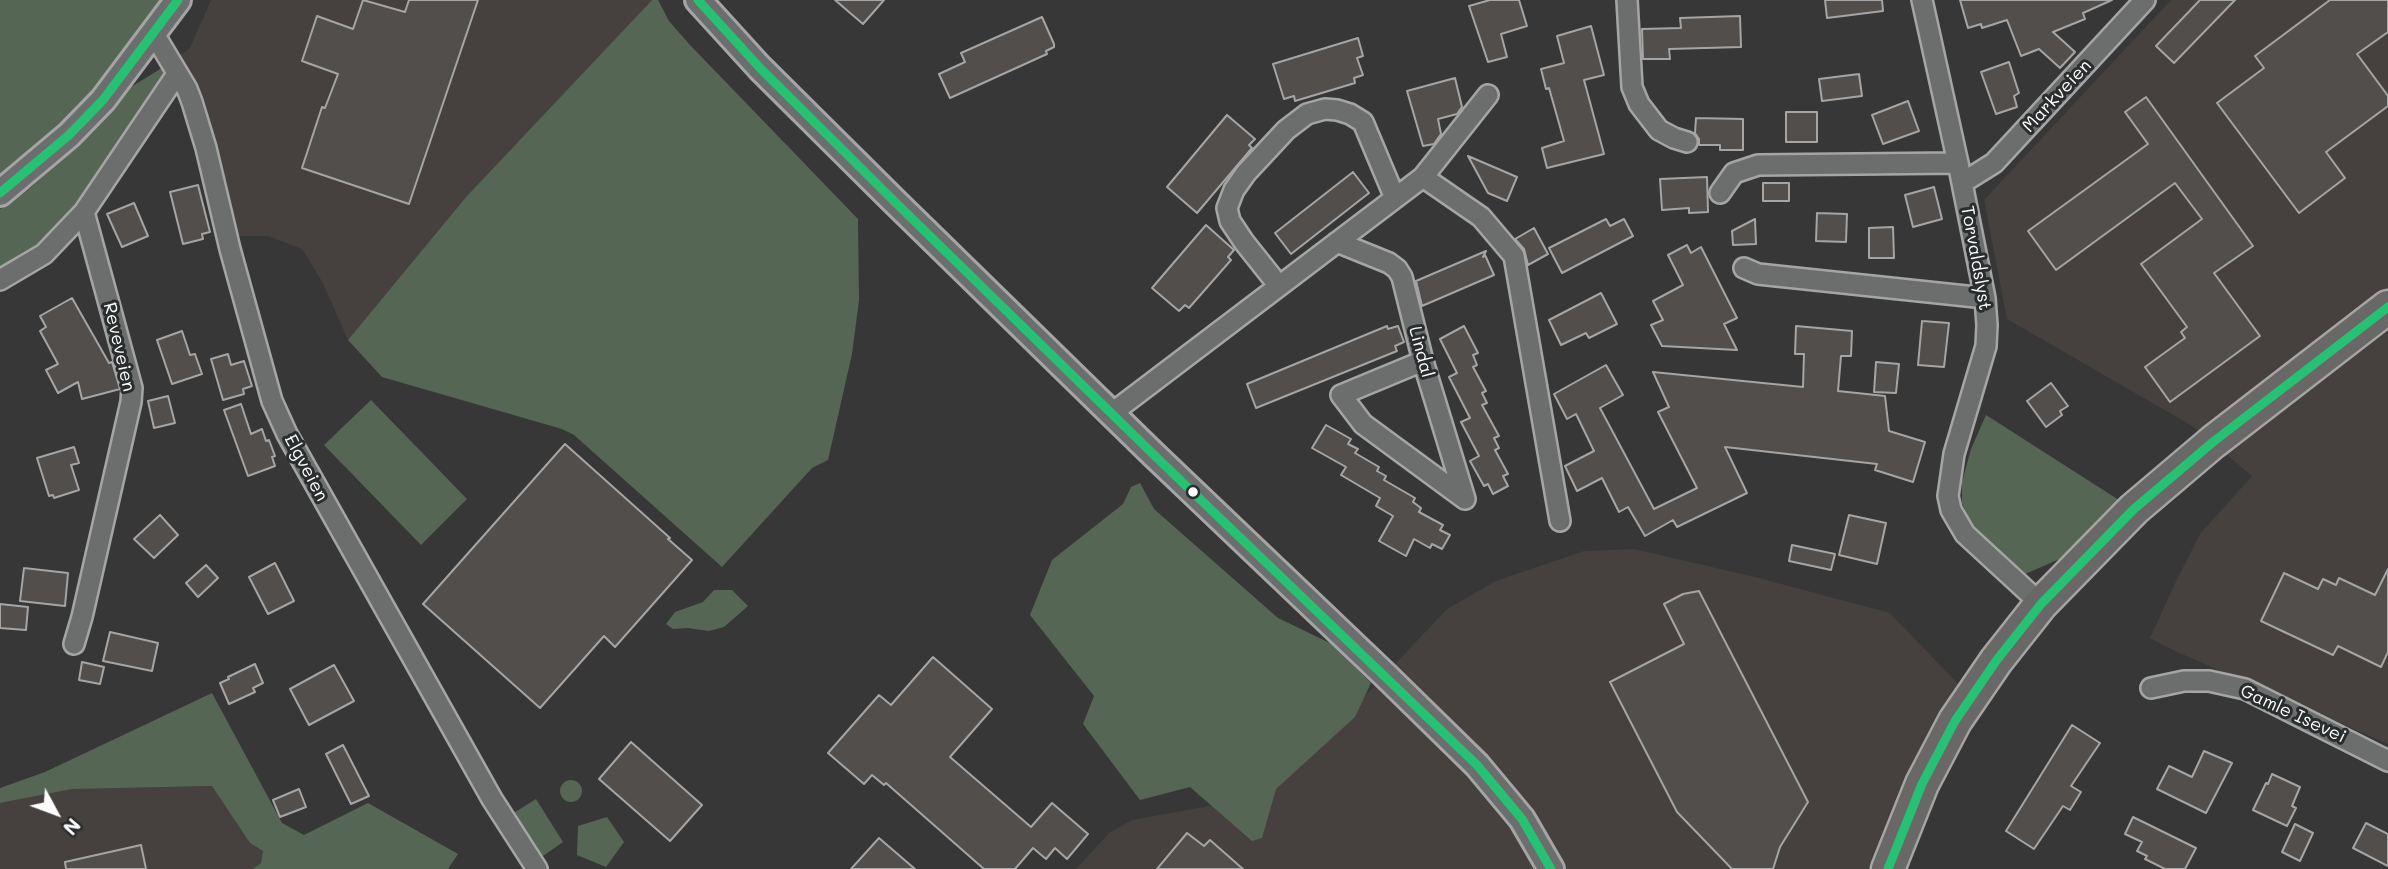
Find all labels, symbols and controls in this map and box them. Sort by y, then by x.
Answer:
street label: Markveien [2018,55,2096,137]
street label: Torvaldslyst [1956,204,1996,312]
street label: Reveveien [98,300,140,394]
street label: Lindal [1404,324,1438,380]
street label: Elgveien [279,431,333,505]
unlabelled marker [1186,485,1200,499]
street label: Gamle Isevei [2237,680,2349,748]
north arrow [21,778,91,848]
text: N [58,813,86,841]

